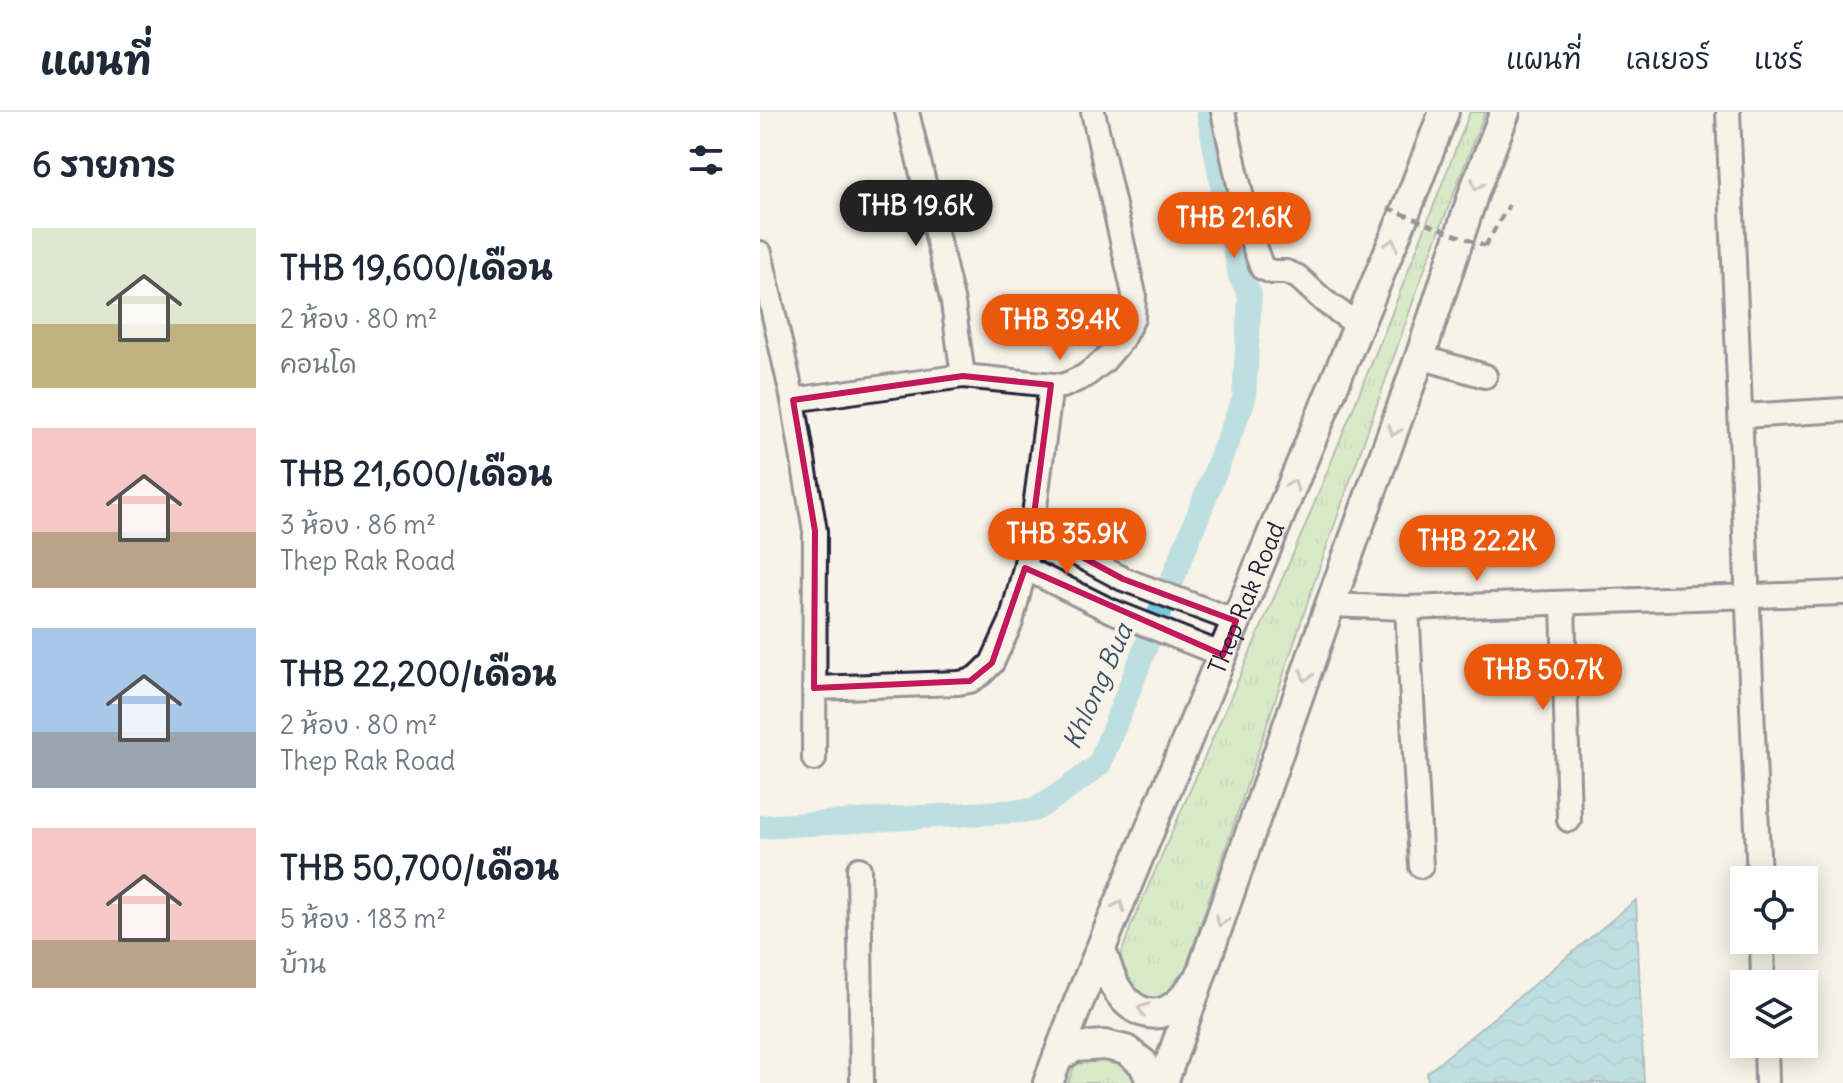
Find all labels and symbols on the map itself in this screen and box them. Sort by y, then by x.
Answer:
one-way arrow [1470,177,1487,191]
pin: THB 19.6K [824,180,1008,248]
pin: THB 21.6K [1142,192,1326,260]
one-way arrow [1382,238,1398,253]
pin: THB 39.4K [968,294,1152,362]
one-way arrow [1387,423,1403,437]
one-way arrow [1283,479,1299,493]
pin: THB 35.9K [975,508,1159,576]
pin: THB 22.2K [1385,515,1569,583]
street label: Thep Rak Road [1201,517,1291,678]
water label: Khlong Bua [1055,617,1140,754]
pin: THB 50.7K [1451,644,1635,712]
one-way arrow [1299,668,1316,682]
one-way arrow [1109,900,1125,914]
one-way arrow [1214,914,1230,928]
one-way arrow [1137,1003,1151,1019]

